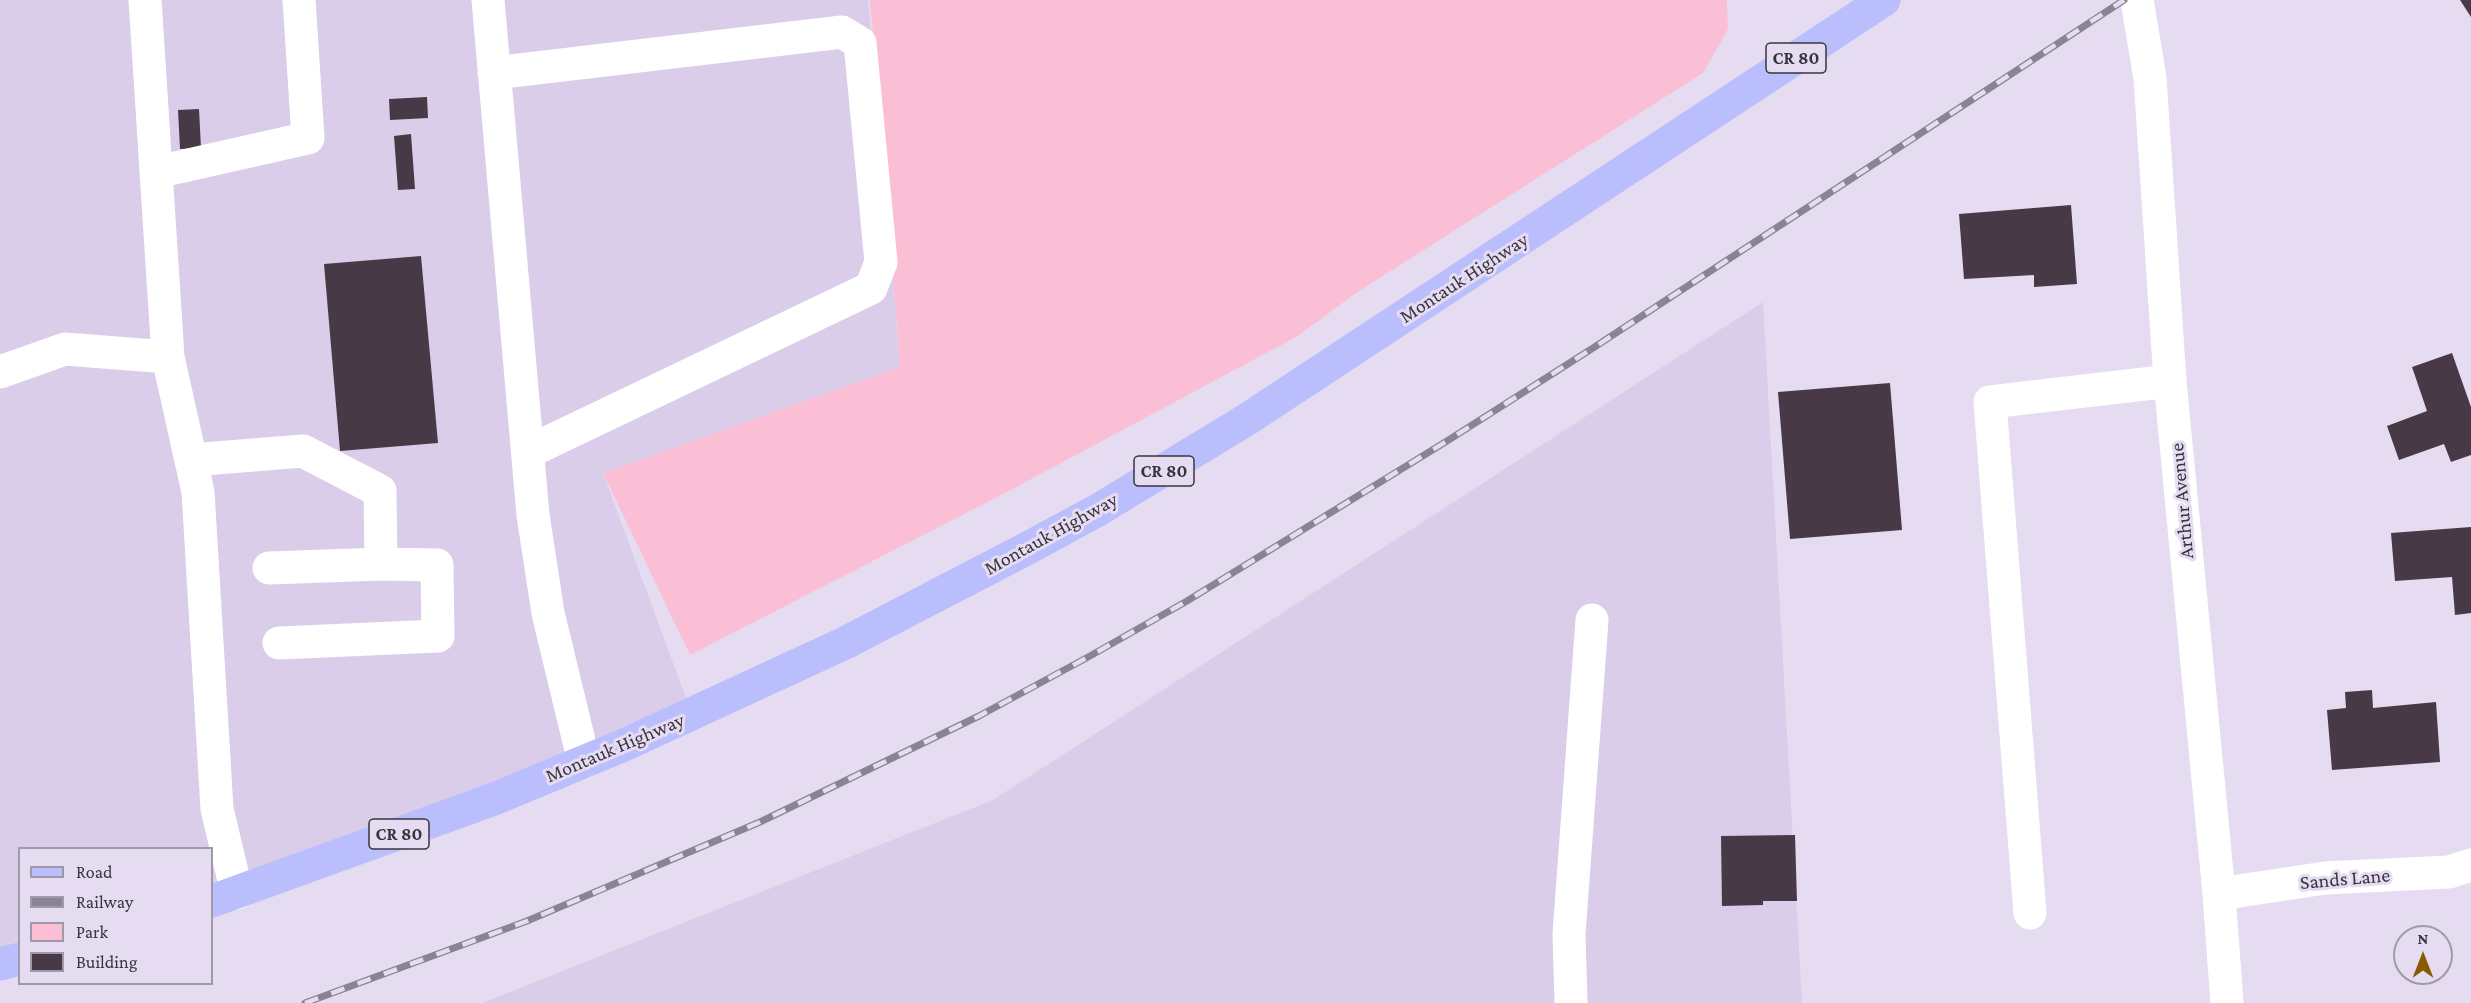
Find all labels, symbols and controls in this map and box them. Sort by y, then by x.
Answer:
road number: CR 80 [1766,43,1826,73]
street label: Montauk Highway [1395,227,1533,329]
street label: Arthur Avenue [2165,442,2199,560]
road number: CR 80 [1134,456,1194,486]
street label: Montauk Highway [980,487,1122,581]
street label: Montauk Highway [542,708,688,788]
road number: CR 80 [369,819,429,849]
legend [18,847,213,985]
text: Road [76,862,113,882]
street label: Sands Lane [2299,863,2391,895]
text: Railway [76,892,133,912]
text: Park [76,922,108,942]
north arrow [2393,925,2453,985]
text: N [2418,930,2428,947]
text: Building [76,952,137,972]

